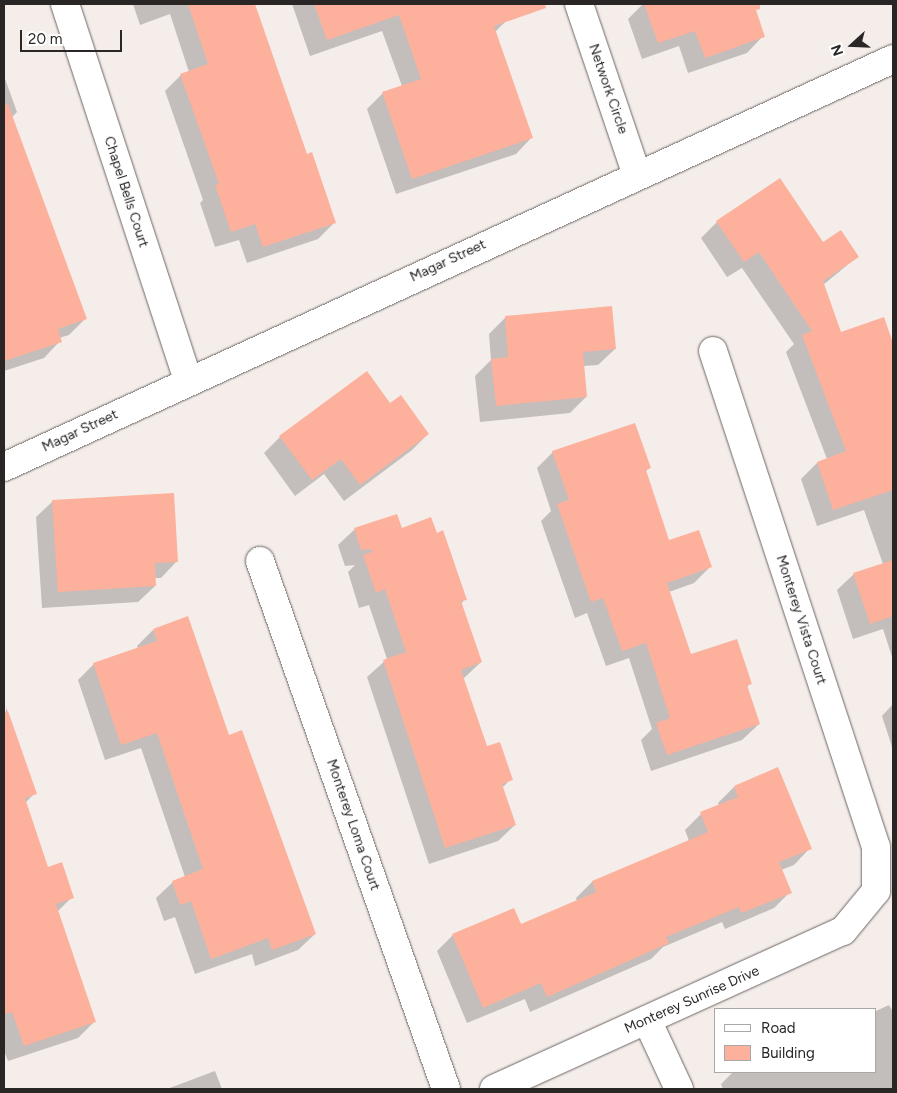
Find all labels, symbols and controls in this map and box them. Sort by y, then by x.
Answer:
scale bar [22,20,125,52]
north arrow [827,20,877,70]
text: 20 m [28,30,62,48]
street label: Network Circle [585,42,631,136]
text: N [828,42,847,58]
street label: Chapel Bells Court [100,134,152,250]
street label: Magar Street [407,236,489,286]
street label: Magar Street [39,406,121,456]
street label: Monterey Vista Court [772,553,830,687]
street label: Monterey Loma Court [323,757,383,893]
street label: Monterey Sunrise Drive [622,963,762,1037]
legend [714,1008,877,1073]
text: Road [761,1019,796,1037]
text: Building [761,1044,815,1062]

